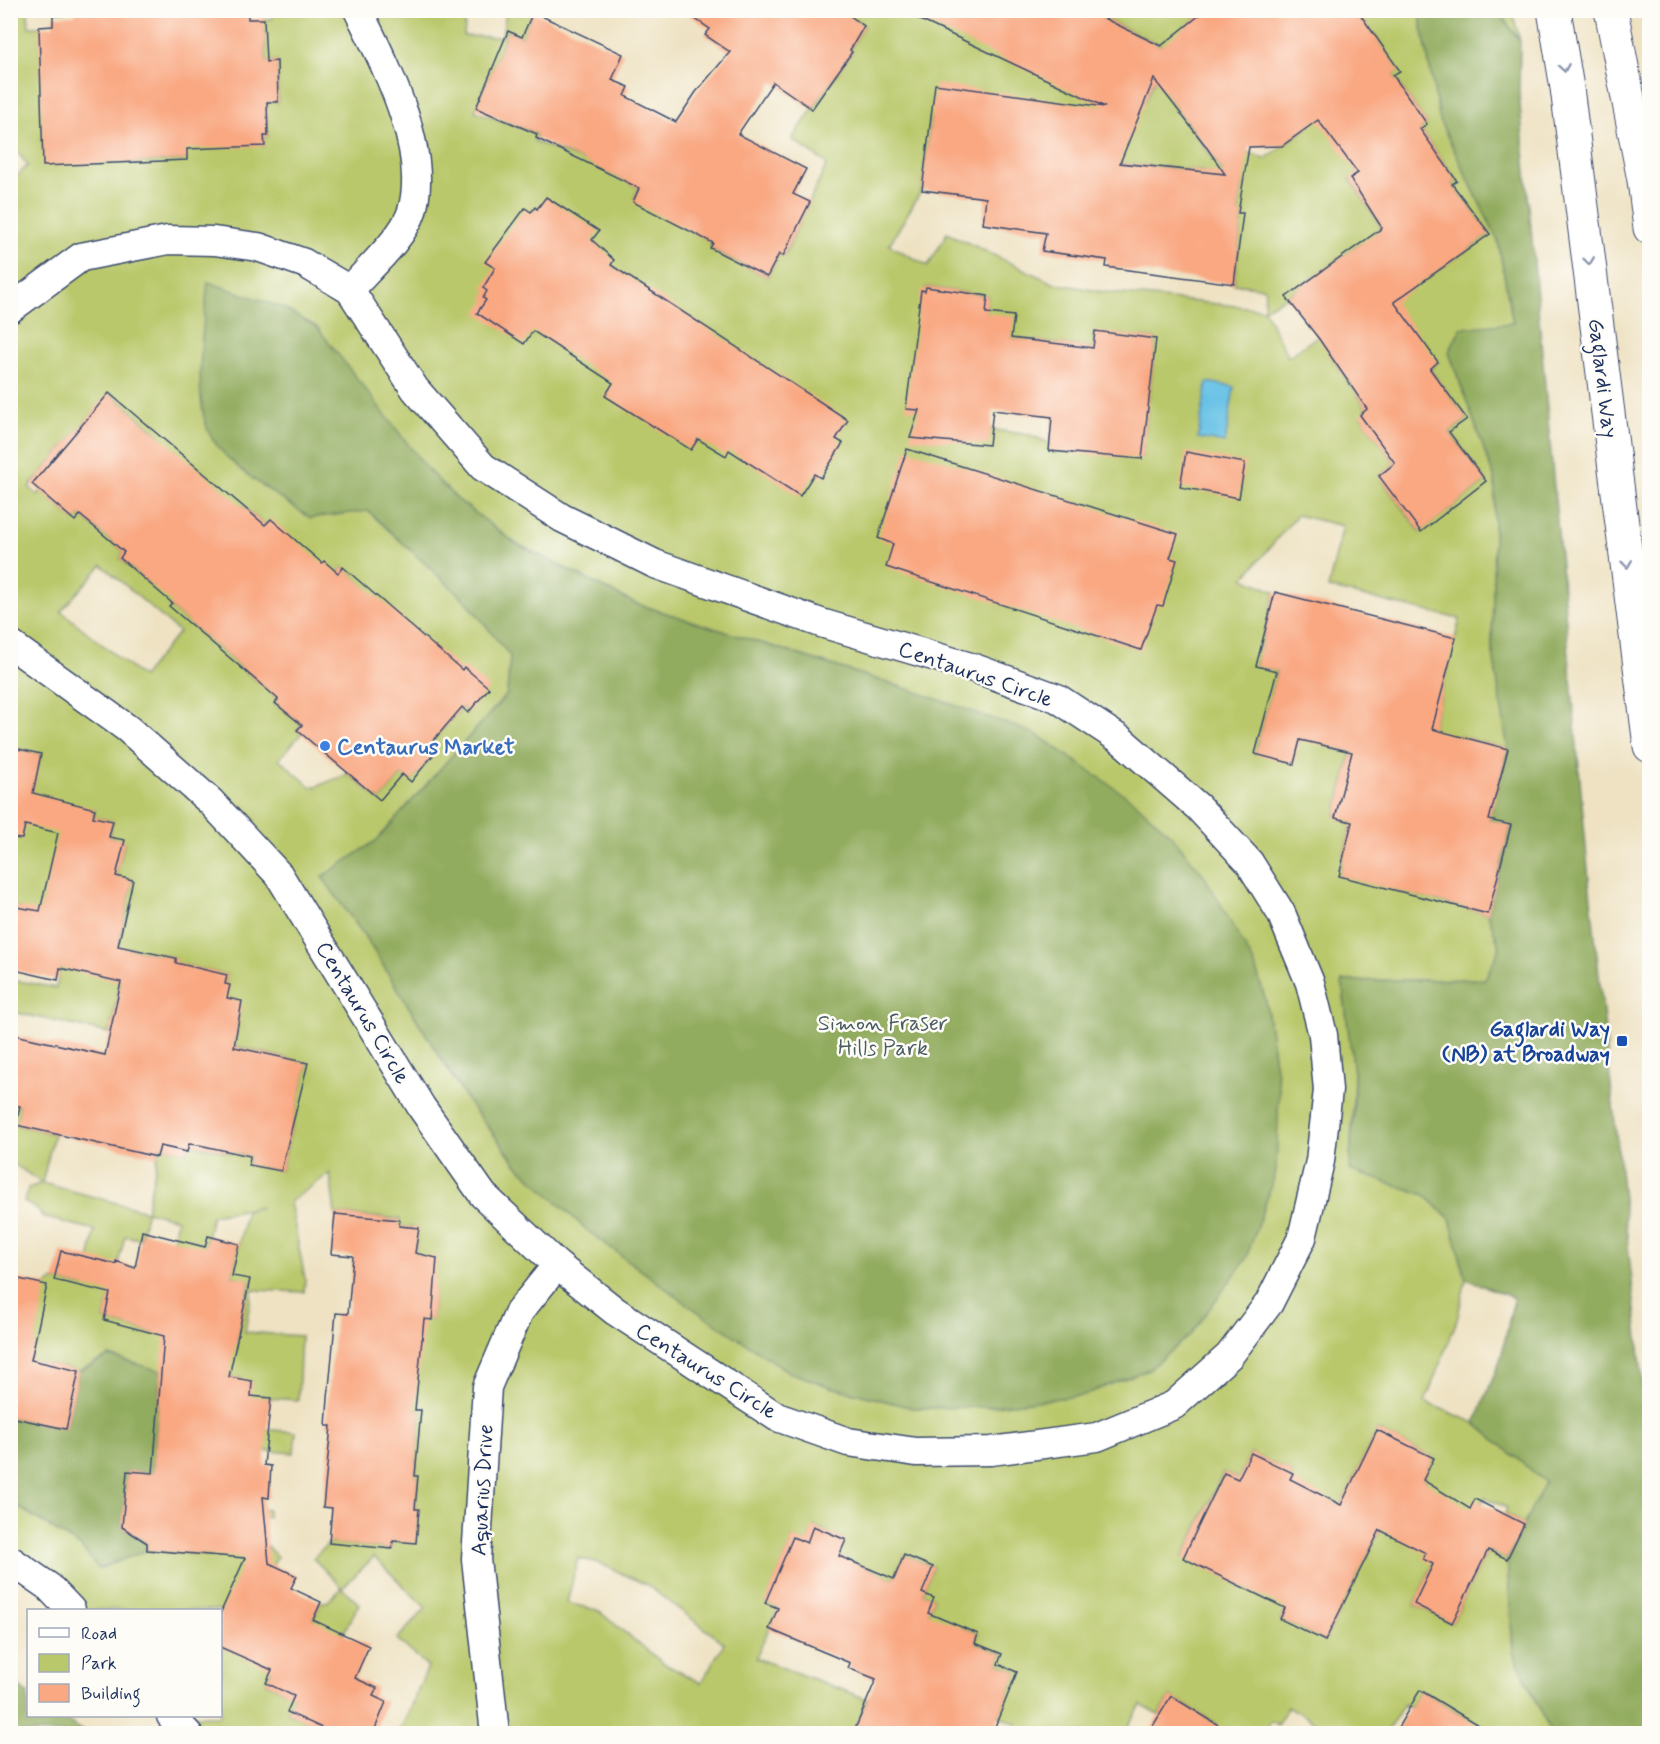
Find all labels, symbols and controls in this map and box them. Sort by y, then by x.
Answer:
one-way arrow [1557,63,1570,73]
one-way arrow [1582,257,1595,266]
street label: Gaglardi Way [1578,317,1623,440]
one-way arrow [1620,559,1633,568]
street label: Centaurus Circle [894,635,1056,714]
place label: Centaurus Market [337,734,515,762]
marker: Centaurus Market [318,739,332,753]
street label: Centaurus Circle [309,937,416,1089]
park label: Simon Fraser Hills Park [818,1010,948,1063]
place label: Gaglardi Way (NB) at Broadway [1442,1016,1610,1069]
marker: Gaglardi Way (NB) at Broadway [1615,1034,1629,1048]
street label: Centaurus Circle [630,1317,782,1426]
street label: Aquarius Drive [466,1424,500,1557]
legend [27,1609,222,1717]
text: Road [81,1622,117,1646]
text: Park [81,1652,117,1676]
text: Building [81,1682,141,1708]

